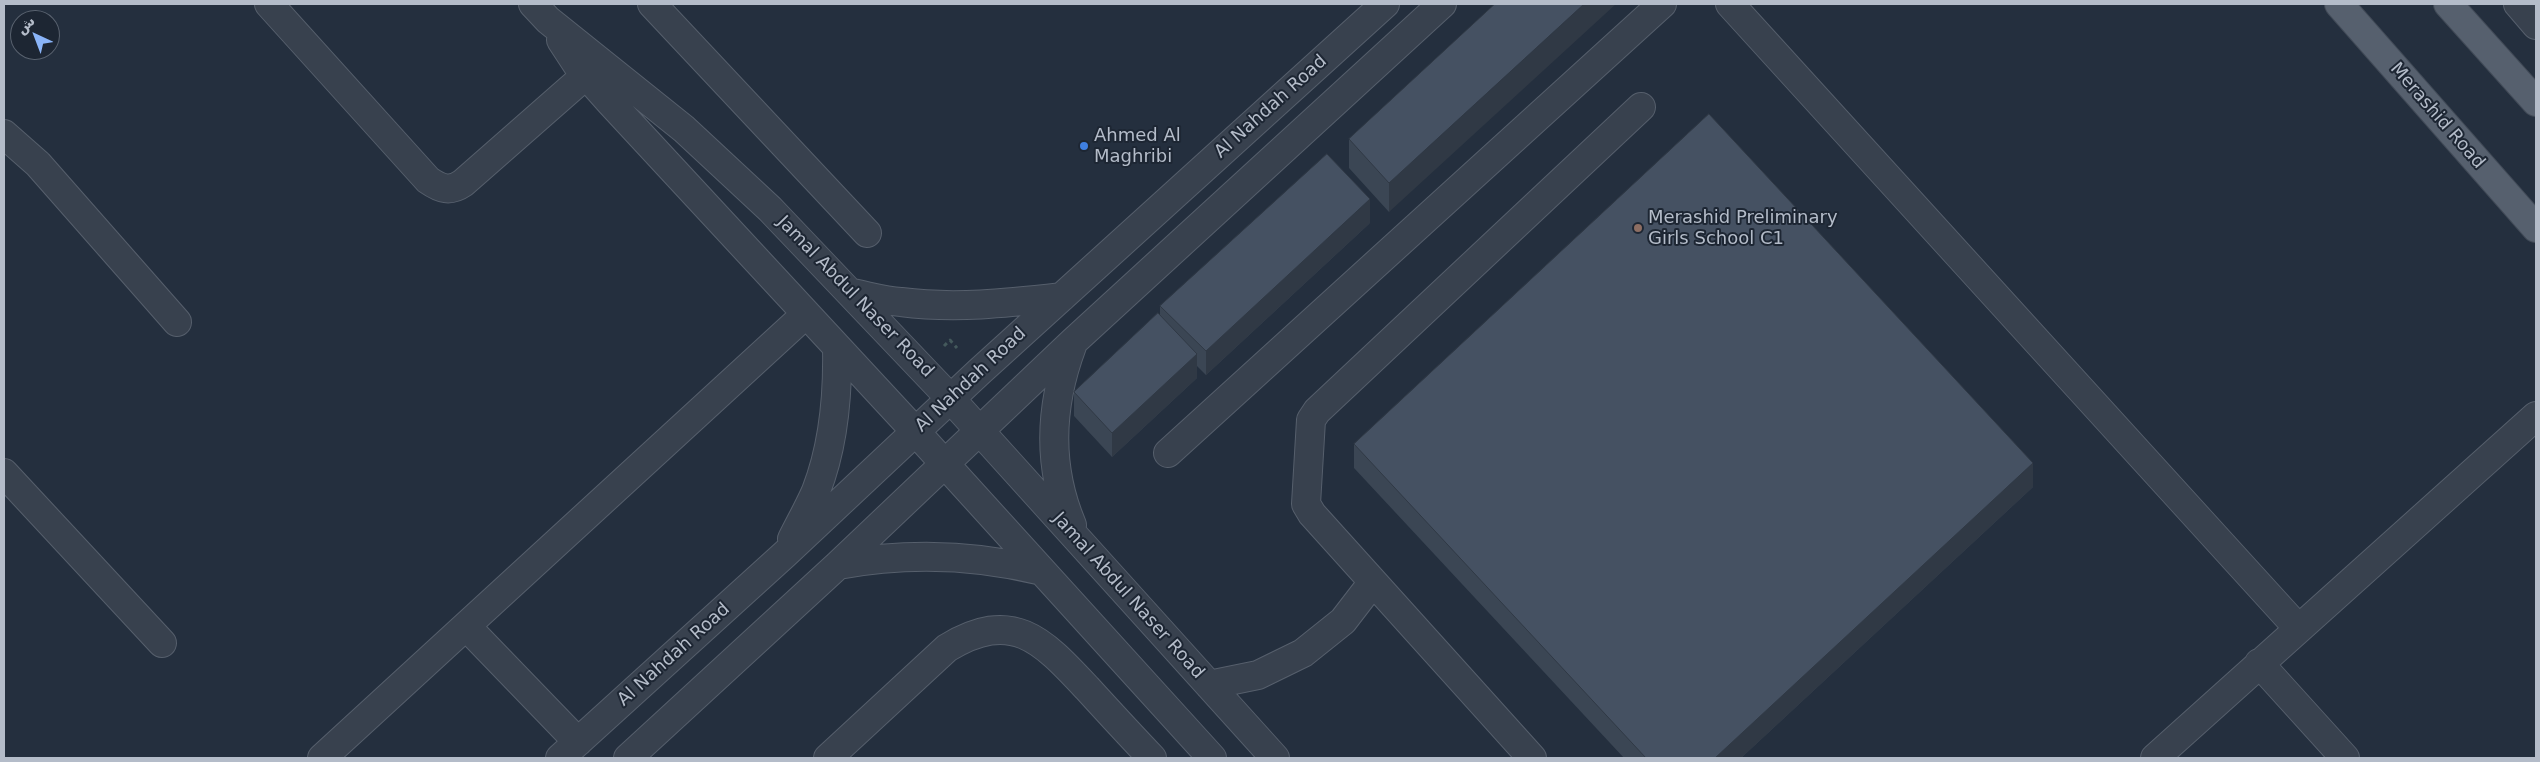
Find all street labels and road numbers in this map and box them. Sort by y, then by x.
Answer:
street label: Al Nahdah Road [1210,51,1332,163]
street label: Merashid Road [2385,59,2489,173]
street label: Jamal Abdul Naser Road [772,212,938,382]
street label: Al Nahdah Road [911,323,1031,437]
street label: Jamal Abdul Naser Road [1048,508,1208,684]
street label: Al Nahdah Road [613,599,735,711]

